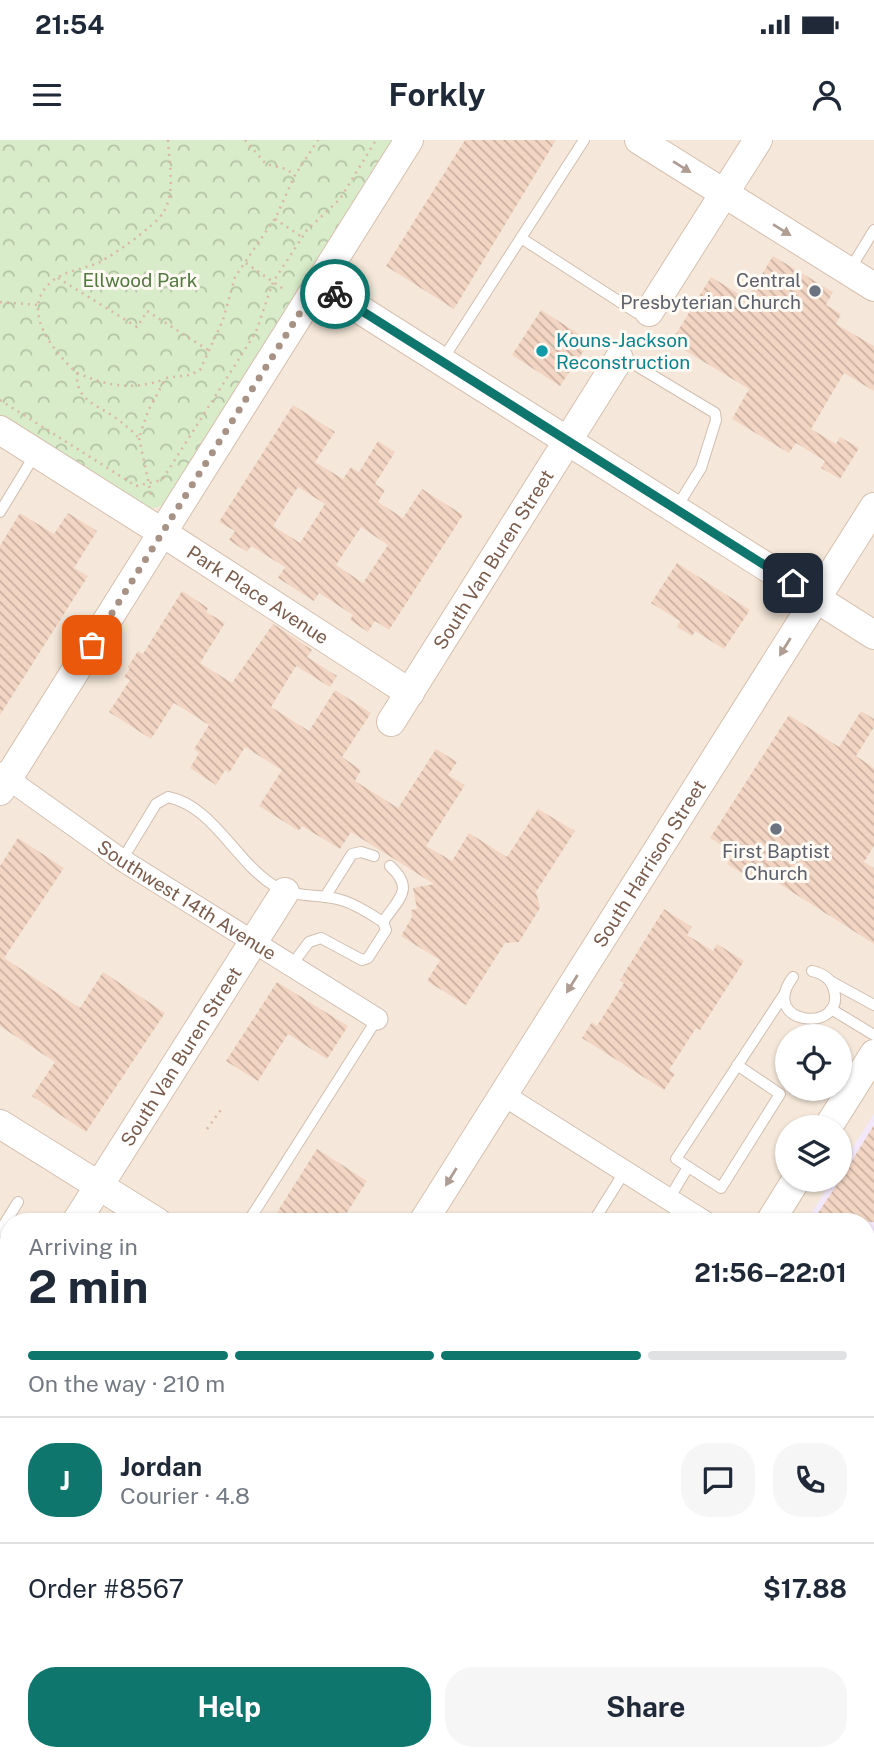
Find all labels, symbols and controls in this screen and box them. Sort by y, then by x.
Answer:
text: 21:54 [35,9,104,40]
icon: menu [28,76,66,114]
text: Forkly [389,76,485,113]
icon: person [808,76,846,114]
one-way arrow [672,160,691,173]
one-way arrow [773,223,792,236]
courier [300,259,370,329]
park label: Ellwood Park [83,269,198,291]
place label: Central Presbyterian Church [620,269,801,313]
icon: bike [316,275,354,313]
marker: Central Presbyterian Church [807,283,823,299]
place label: Kouns-Jackson Reconstruction [556,329,690,373]
marker: Kouns-Jackson Reconstruction [534,343,550,359]
street label: South Van Buren Street [428,465,558,653]
street label: Park Place Avenue [183,541,333,648]
pin [763,553,823,613]
icon: home [774,564,812,602]
pin [62,615,122,675]
icon: bag [73,626,111,664]
one-way arrow [778,637,791,657]
street label: South Harrison Street [588,776,710,951]
marker: First Baptist Church [768,821,784,837]
street label: Southwest 14th Avenue [93,835,280,964]
place label: First Baptist Church [722,840,830,884]
street label: South Van Buren Street [116,963,246,1150]
one-way arrow [565,975,578,994]
map controls [775,1024,852,1192]
button: locate [775,1024,852,1101]
button: layers [775,1115,852,1192]
one-way arrow [444,1167,457,1186]
text: Arriving in [28,1233,138,1260]
text: 21:56–22:01 [694,1257,847,1288]
text: 2 min [28,1259,148,1313]
text: On the way · 210 m [28,1370,225,1397]
button: chat [681,1443,755,1517]
button: phone [773,1443,847,1517]
text: Jordan [120,1451,202,1482]
text: J [60,1465,70,1496]
text: Courier · 4.8 [120,1482,250,1509]
text: Order #8567 [28,1573,184,1604]
text: $17.88 [763,1573,847,1604]
button: Help [28,1667,431,1747]
button: Share [445,1667,847,1747]

